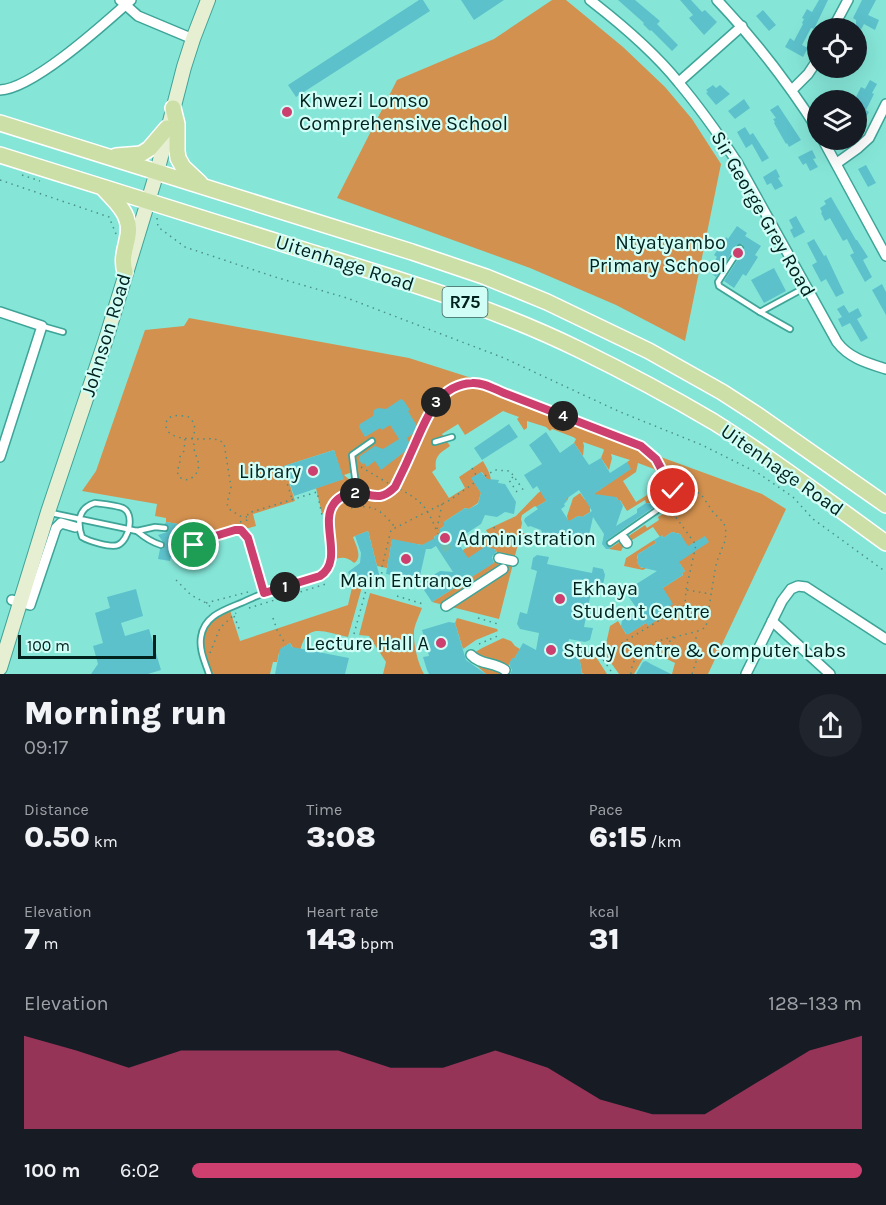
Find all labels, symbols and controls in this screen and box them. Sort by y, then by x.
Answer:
map controls [807,18,867,150]
button: locate [807,18,867,78]
place label: Khwezi Lomso Comprehensive School [299,89,508,135]
button: layers [807,90,867,150]
marker: Khwezi Lomso Comprehensive School [280,105,294,119]
street label: Sir George Grey Road [706,127,820,301]
street label: Uitenhage Road [273,230,417,296]
place label: Ntyatyambo Primary School [589,231,726,277]
marker: Ntyatyambo Primary School [731,246,745,260]
street label: Johnson Road [76,271,136,399]
road number: R75 [442,287,488,317]
pin: 3 [421,387,451,417]
text: 3 [431,392,441,411]
pin: 4 [548,401,578,431]
text: 4 [558,406,568,425]
street label: Uitenhage Road [716,419,848,521]
place label: Library [239,460,301,483]
marker: Library [306,464,320,478]
pin [647,465,698,516]
icon: check [656,474,689,507]
pin: 2 [340,478,370,508]
text: 2 [350,483,360,502]
pin [168,519,219,570]
place label: Administration [457,527,596,550]
icon: arrive [177,528,210,561]
marker: Administration [438,531,452,545]
marker: Main Entrance [399,552,413,566]
place label: Main Entrance [340,569,472,592]
pin: 1 [270,572,300,602]
text: 1 [282,577,288,596]
place label: Ekhaya Student Centre [572,577,710,623]
marker: Ekhaya Student Centre [553,592,567,606]
scale bar [18,632,156,660]
place label: Lecture Hall A [305,632,429,655]
text: 100 m [27,636,70,655]
marker: Lecture Hall A [434,636,448,650]
place label: Study Centre & Computer Labs [563,639,846,662]
marker: Study Centre & Computer Labs [544,643,558,657]
text: Morning run [24,694,227,732]
button: share [799,694,862,757]
text: 09:17 [24,736,68,759]
text: Distance [24,800,89,819]
text: Time [306,800,342,819]
text: Pace [589,800,623,819]
text: 0.50 [24,819,90,855]
text: 3:08 [306,819,376,855]
text: 6:15 [589,819,647,855]
text: km [90,832,118,851]
text: /km [647,832,682,851]
text: Elevation [24,902,92,921]
text: Heart rate [306,902,378,921]
text: kcal [589,902,619,921]
text: 7 [24,921,40,957]
text: 143 [306,921,357,957]
text: 31 [589,921,620,957]
text: m [40,934,59,953]
text: bpm [357,934,394,953]
text: Elevation [24,992,109,1015]
text: 128–133 m [768,992,862,1015]
text: 100 m [24,1159,80,1182]
text: 6:02 [120,1159,160,1182]

